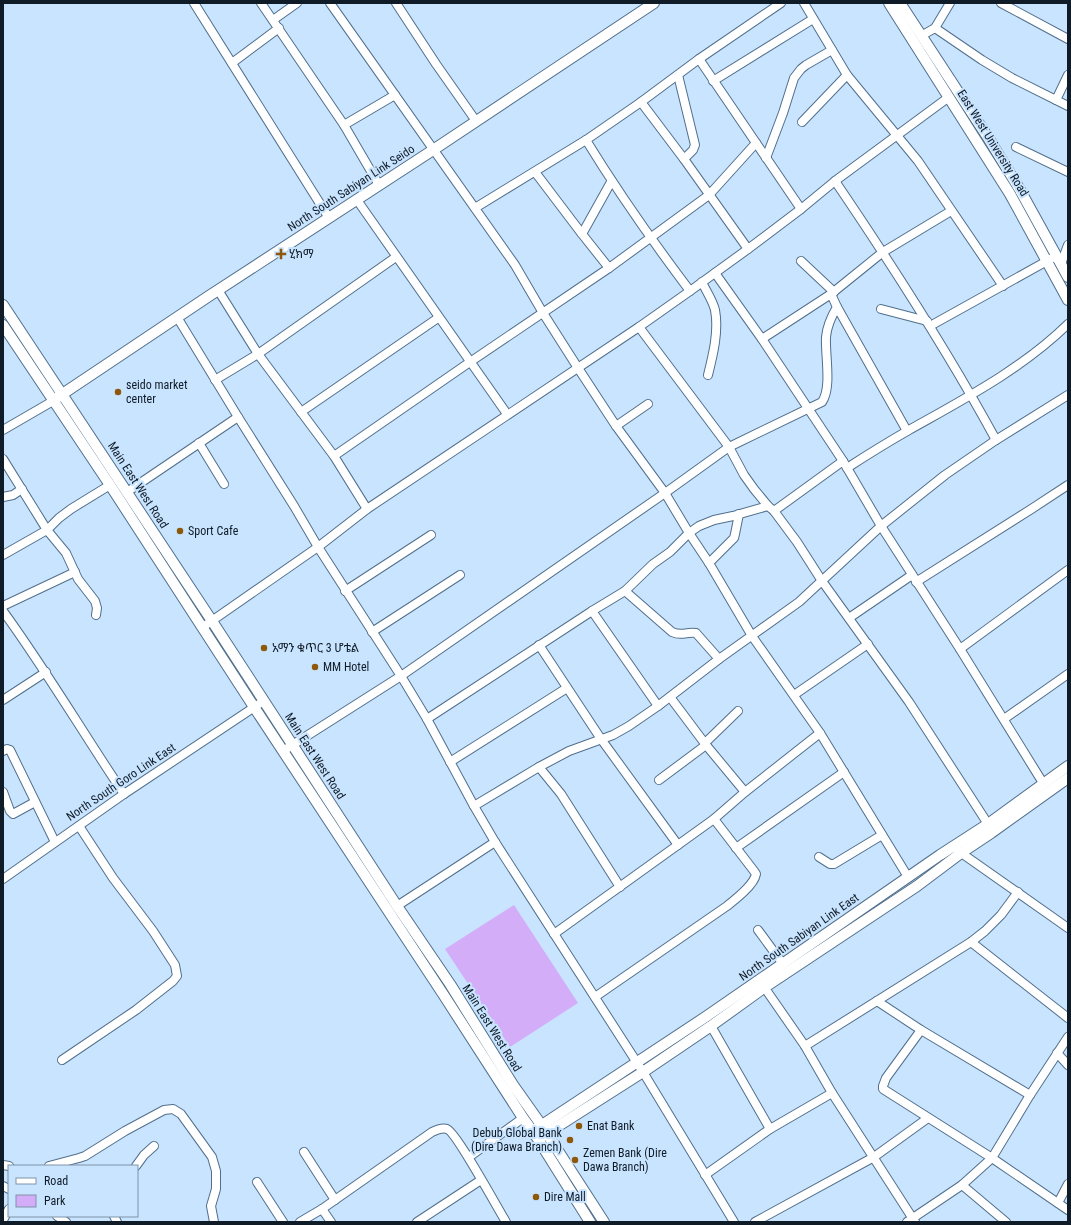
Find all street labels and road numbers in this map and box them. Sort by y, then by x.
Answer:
street label: East West University Road [954,87,1032,199]
street label: North South Sabiyan Link Seido [285,142,417,234]
street label: Main East West Road [105,439,171,531]
street label: Main East West Road [282,710,348,802]
street label: North South Goro Link East [64,740,178,824]
street label: North South Sabiyan Link East [737,890,862,984]
street label: Main East West Road [460,982,524,1074]

